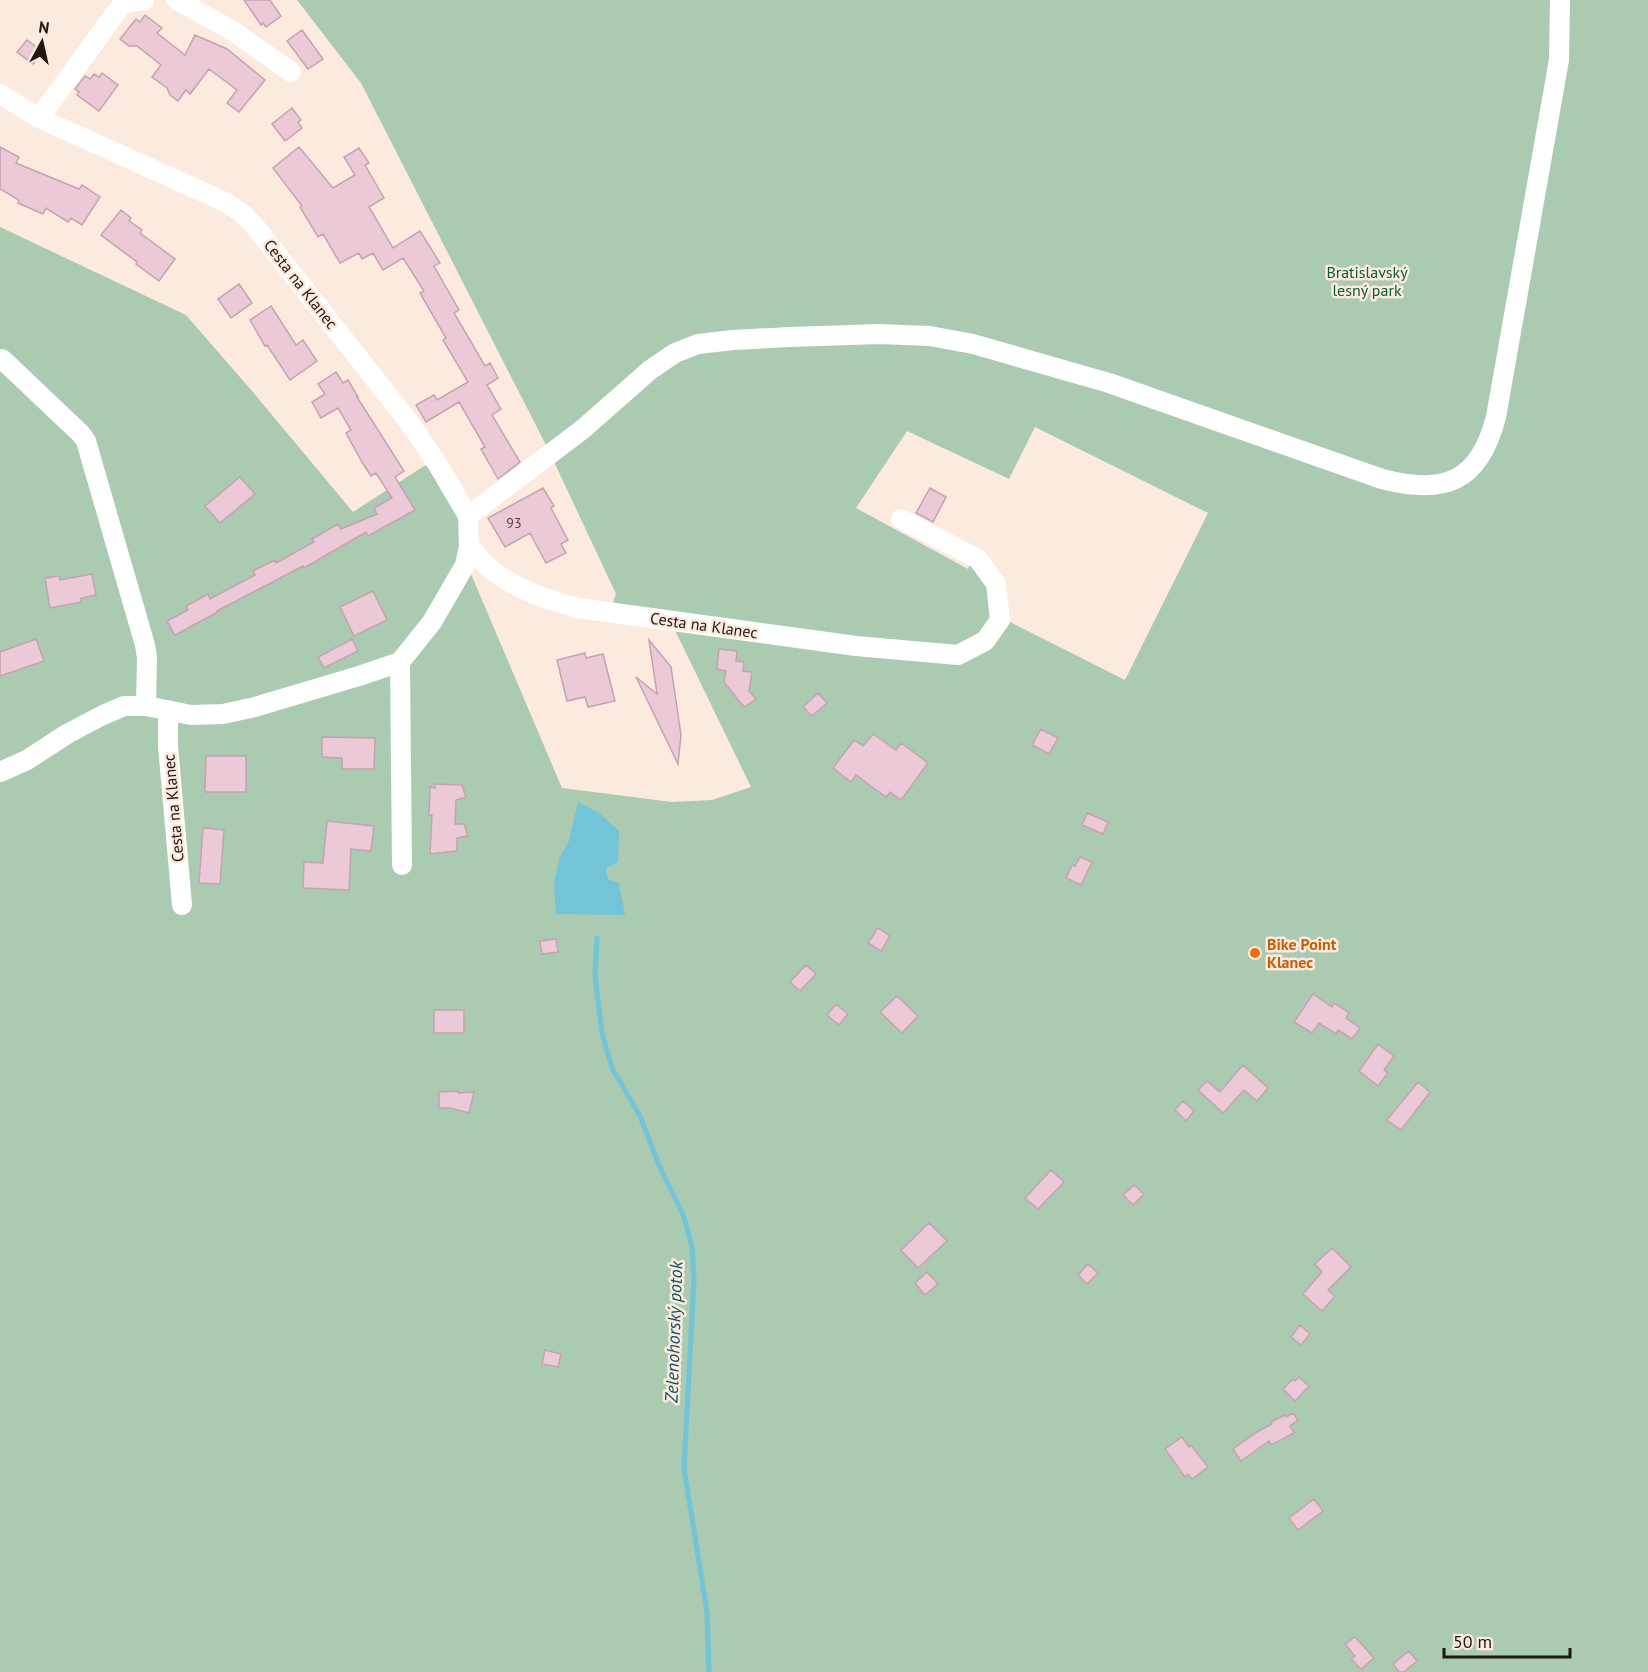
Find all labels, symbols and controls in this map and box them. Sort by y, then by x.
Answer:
north arrow [12,12,72,72]
text: N [37,17,51,38]
street label: Cesta na Klanec [260,235,342,333]
park label: Bratislavský lesný park [1326,262,1408,300]
house number: 93 [506,514,522,532]
street label: Cesta na Klanec [649,608,759,642]
street label: Cesta na Klanec [158,753,188,863]
place label: Bike Point Klanec [1267,934,1337,972]
marker: Bike Point Klanec [1248,946,1262,960]
water label: Zelenohorský potok [660,1260,687,1404]
scale bar [1444,1621,1570,1659]
text: 50 m [1453,1630,1492,1653]

